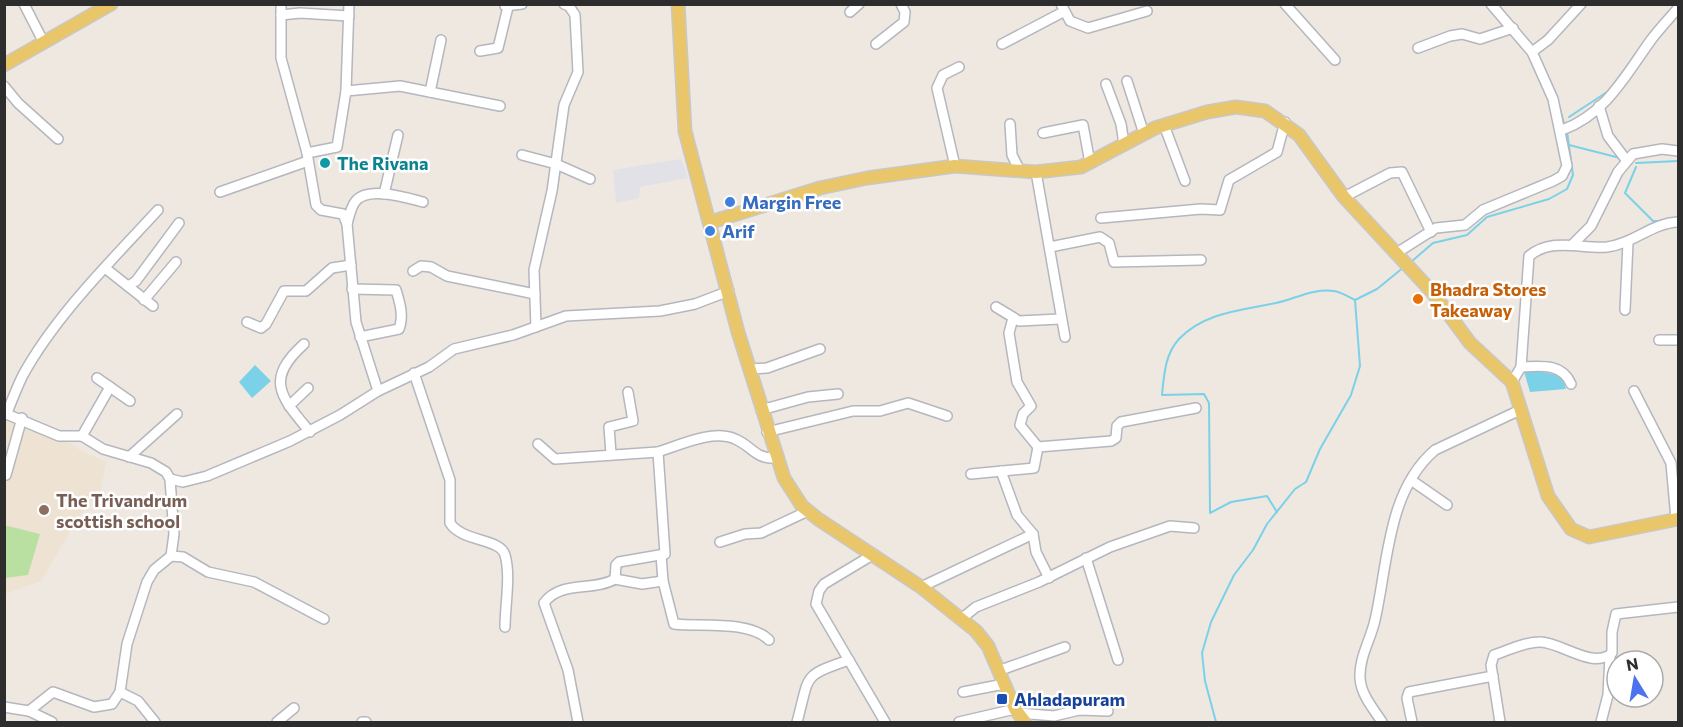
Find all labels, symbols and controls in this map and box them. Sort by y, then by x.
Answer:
place label: The Rivana [337,152,428,174]
marker: The Rivana [318,156,332,170]
place label: Margin Free [742,191,841,213]
marker: Margin Free [723,195,737,209]
place label: Arif [722,220,755,242]
marker: Arif [703,224,717,238]
place label: Bhadra Stores Takeaway [1430,278,1546,321]
marker: Bhadra Stores Takeaway [1411,292,1425,306]
place label: The Trivandrum scottish school [56,489,187,532]
marker: The Trivandrum scottish school [37,503,51,517]
north arrow [1605,649,1665,709]
text: N [1624,653,1640,674]
place label: Ahladapuram [1014,688,1125,710]
marker: Ahladapuram [995,692,1009,706]

